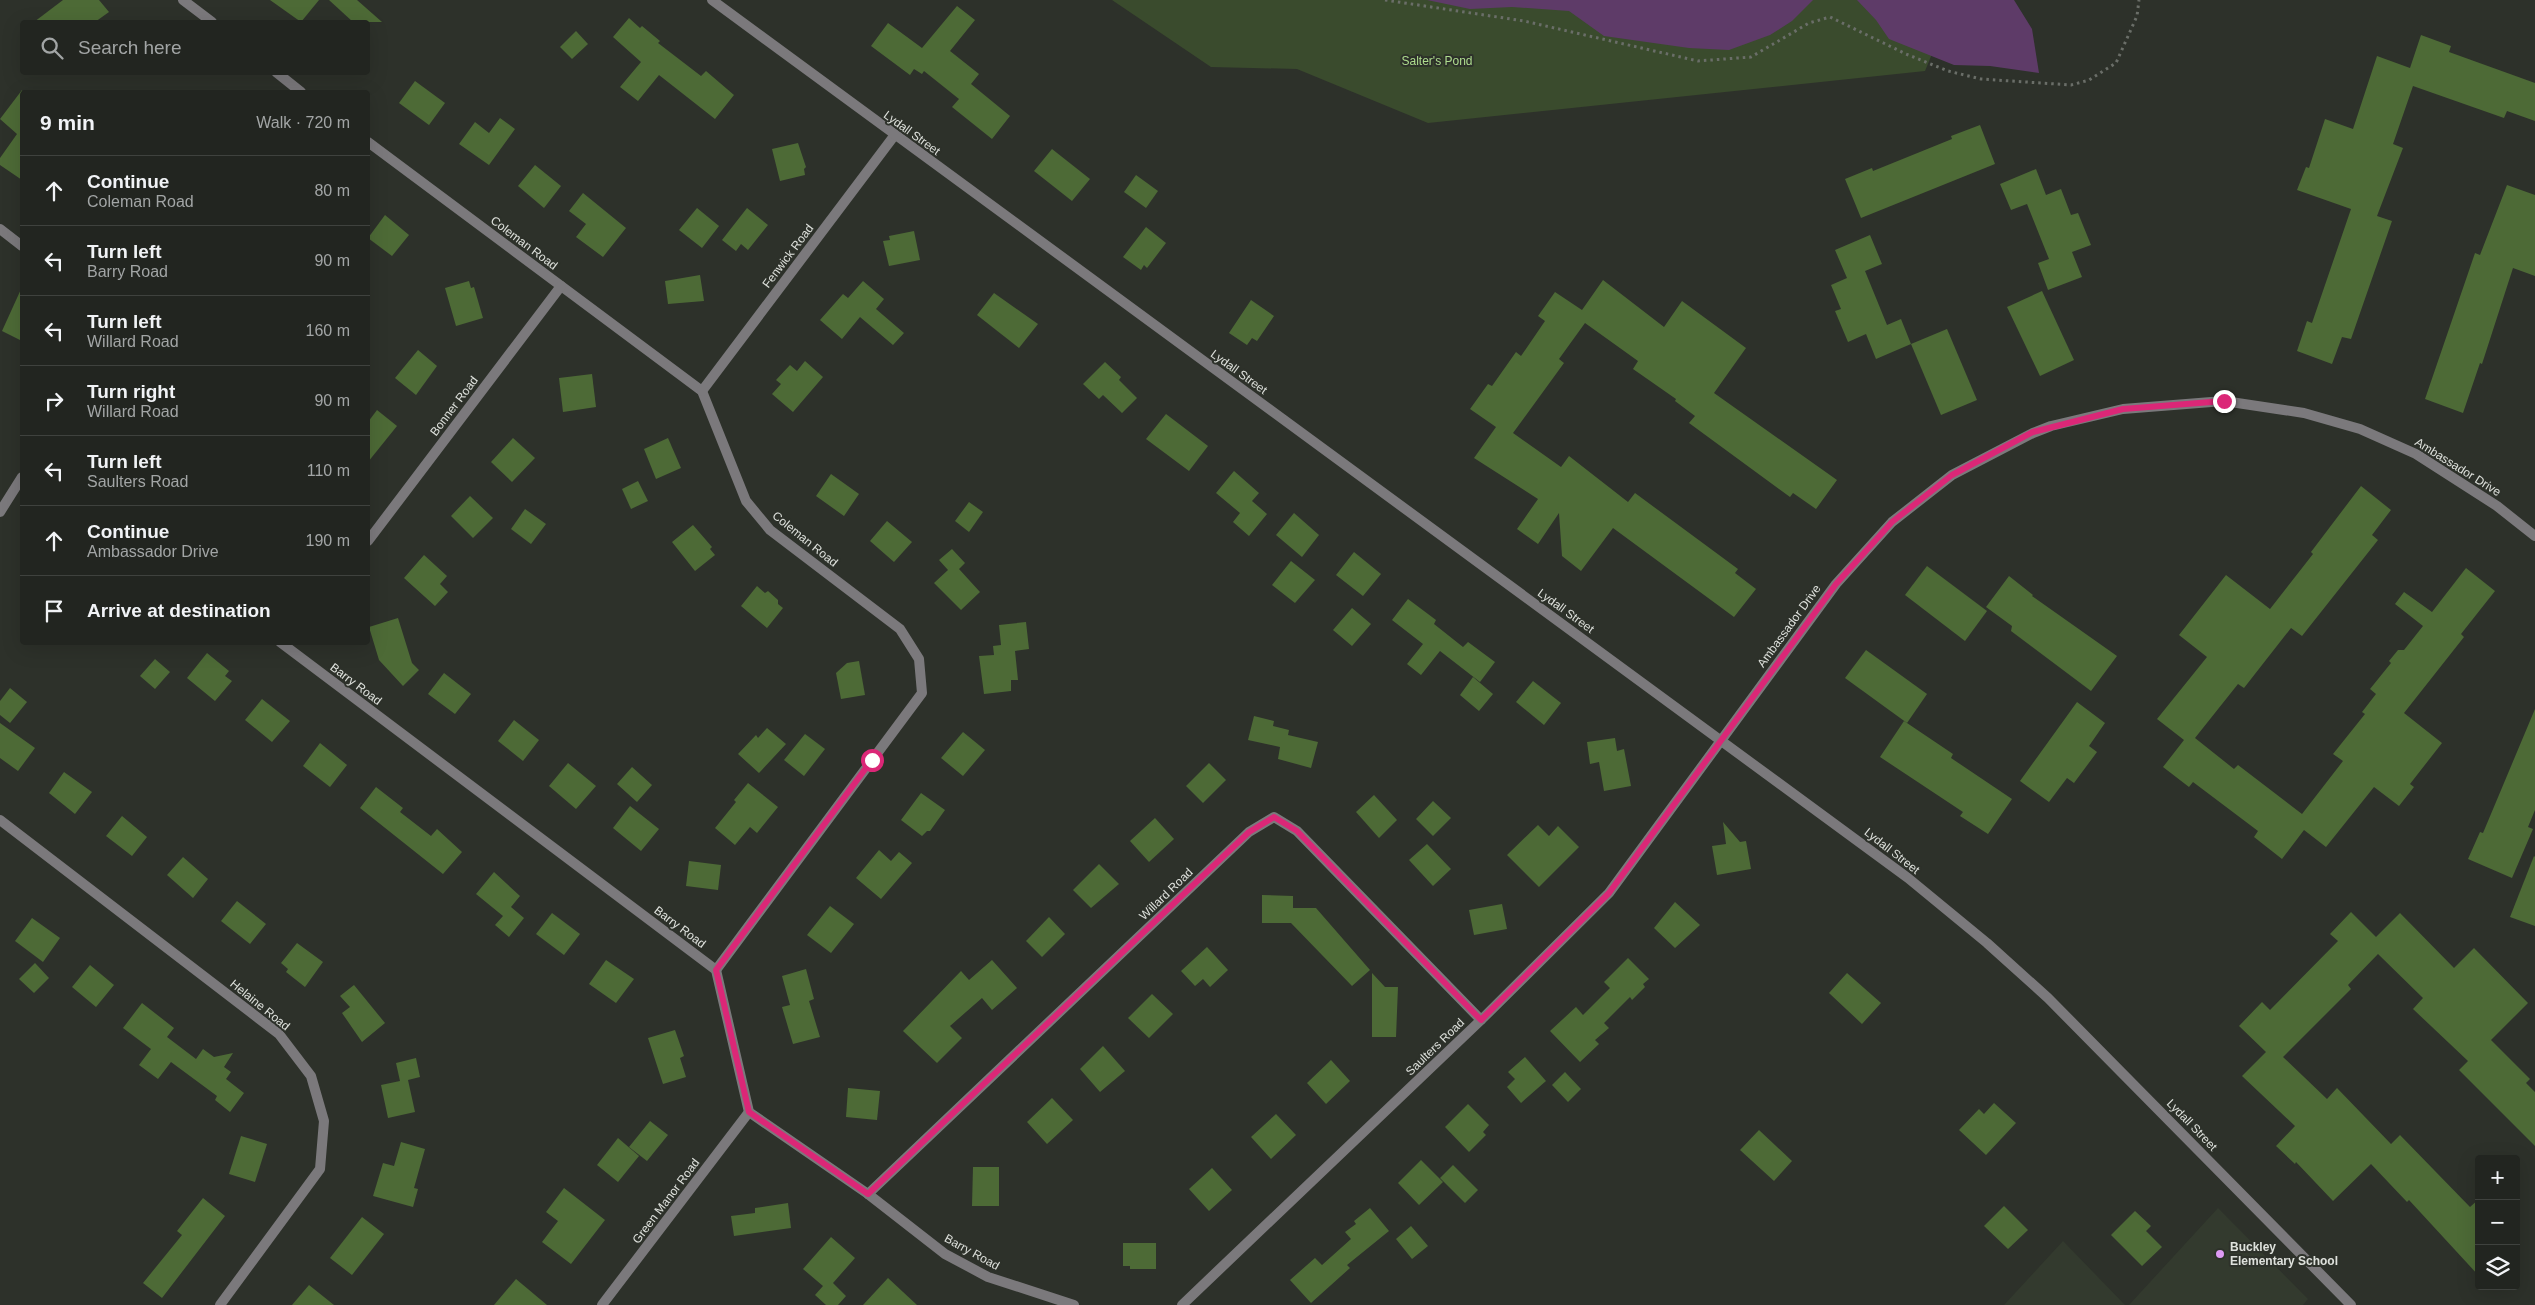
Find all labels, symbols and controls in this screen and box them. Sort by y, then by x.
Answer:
search box [20,20,370,75]
icon: search [38,34,66,62]
text: Search here [78,37,182,58]
park label: Salter's Pond [1402,54,1473,68]
street label: Lydall Street [881,108,943,159]
text: 9 min [40,111,95,134]
text: Walk · 720 m [256,114,350,131]
text: Continue [87,171,169,192]
icon: ahead [40,177,68,205]
text: 80 m [314,182,350,199]
text: Coleman Road [87,193,194,210]
street label: Coleman Road [488,213,560,273]
street label: Fenwick Road [760,221,816,291]
text: Turn left [87,241,162,262]
icon: left [40,247,68,275]
text: 90 m [314,252,350,269]
text: Barry Road [87,263,168,280]
text: Turn left [87,311,162,332]
icon: left [40,317,68,345]
text: 160 m [306,322,350,339]
text: Willard Road [87,333,179,350]
street label: Lydall Street [1208,347,1270,398]
street label: Bonner Road [427,374,481,438]
text: Turn right [87,381,175,402]
icon: right [40,387,68,415]
route end [2213,390,2236,413]
text: 90 m [314,392,350,409]
text: Willard Road [87,403,179,420]
street label: Ambassador Drive [2412,435,2504,499]
text: Turn left [87,451,162,472]
icon: left [40,457,68,485]
text: 110 m [307,462,350,479]
text: Saulters Road [87,473,188,490]
street label: Coleman Road [769,508,841,570]
text: Continue [87,521,169,542]
icon: ahead [40,527,68,555]
text: 190 m [306,532,350,549]
text: Ambassador Drive [87,543,219,560]
street label: Ambassador Drive [1754,582,1824,670]
street label: Lydall Street [1535,586,1597,637]
icon: arrive [40,597,68,625]
text: Arrive at destination [87,600,271,621]
street label: Barry Road [328,660,384,708]
route start [861,749,884,772]
street label: Lydall Street [1862,825,1923,877]
street label: Willard Road [1136,865,1196,923]
street label: Barry Road [652,903,708,951]
street label: Helaine Road [227,977,293,1033]
street label: Saulters Road [1403,1016,1467,1078]
street label: Lydall Street [2164,1096,2221,1154]
map controls [2475,1155,2520,1290]
button: + [2475,1155,2520,1200]
street label: Green Manor Road [629,1156,703,1246]
button: − [2475,1200,2520,1245]
street label: Barry Road [942,1231,1002,1273]
place label: Buckley Elementary School [2230,1240,2338,1268]
button: layers [2475,1245,2520,1290]
marker: Buckley Elementary School [2214,1248,2226,1260]

